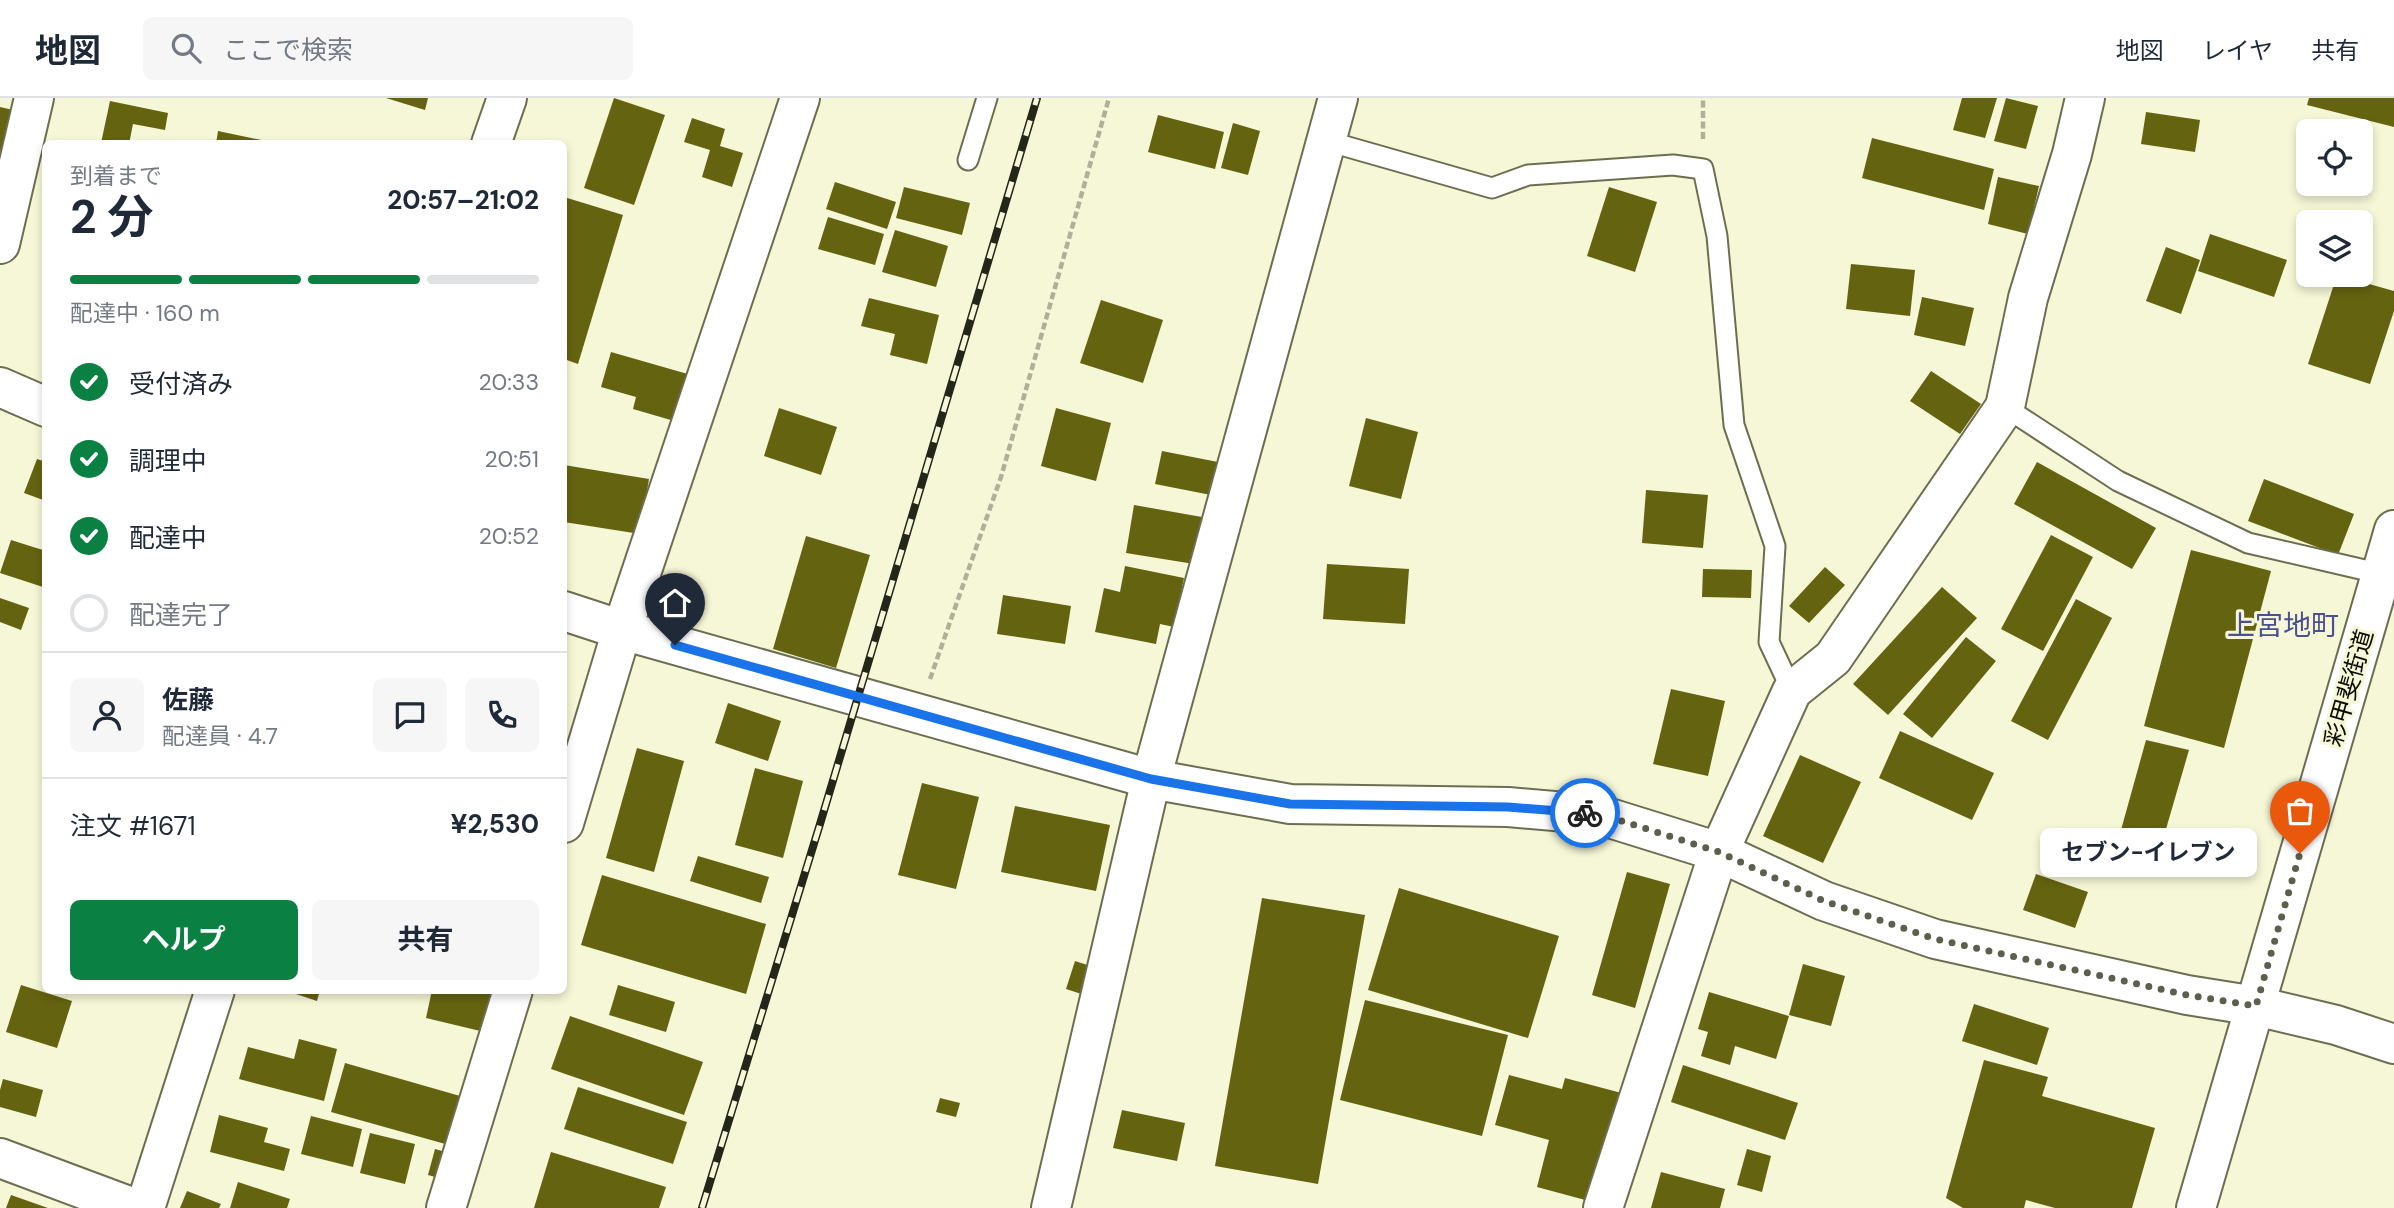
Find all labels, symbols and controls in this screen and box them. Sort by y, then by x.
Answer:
search box [143,17,633,80]
text: 地図 [35,29,101,72]
icon: search [167,29,205,67]
text: ここで検索 [223,33,353,67]
text: 地図 [2116,35,2164,66]
text: レイヤ [2202,35,2273,66]
text: 共有 [2311,35,2359,66]
map controls [2296,119,2373,287]
button: locate [2296,119,2373,196]
text: 到着まで [70,161,162,191]
text: 20:57–21:02 [387,183,539,217]
text: 2 分 [70,187,153,247]
button: layers [2296,210,2373,287]
text: 配達中 · 160 m [70,298,220,328]
icon: check [70,363,108,401]
text: 受付済み [129,367,233,401]
text: 20:33 [478,367,539,397]
icon: check [70,440,108,478]
text: 調理中 [129,444,207,478]
text: 20:51 [484,444,539,474]
icon: check [70,517,108,555]
text: 配達中 [129,521,207,555]
text: 20:52 [479,521,539,551]
pin [645,573,705,645]
icon: home [656,584,694,622]
text: 配達完了 [129,598,233,632]
district label: 上宮地町 [2227,607,2339,644]
street label: 彩甲斐街道 [2317,626,2380,750]
button: person [70,678,144,752]
button: chat [373,678,447,752]
button: phone [465,678,539,752]
text: 佐藤 [162,683,214,717]
text: 配達員 · 4.7 [162,721,278,751]
courier [1550,778,1620,848]
pin [2270,781,2330,853]
icon: bag [2281,792,2319,830]
icon: bike [1566,794,1604,832]
text: ¥2,530 [451,807,539,841]
text: 注文 #1671 [70,809,196,843]
callout: セブン-イレブン [2041,828,2258,878]
text: セブン-イレブン [2061,837,2236,867]
button: ヘルプ [70,900,298,980]
button: 共有 [312,900,539,980]

